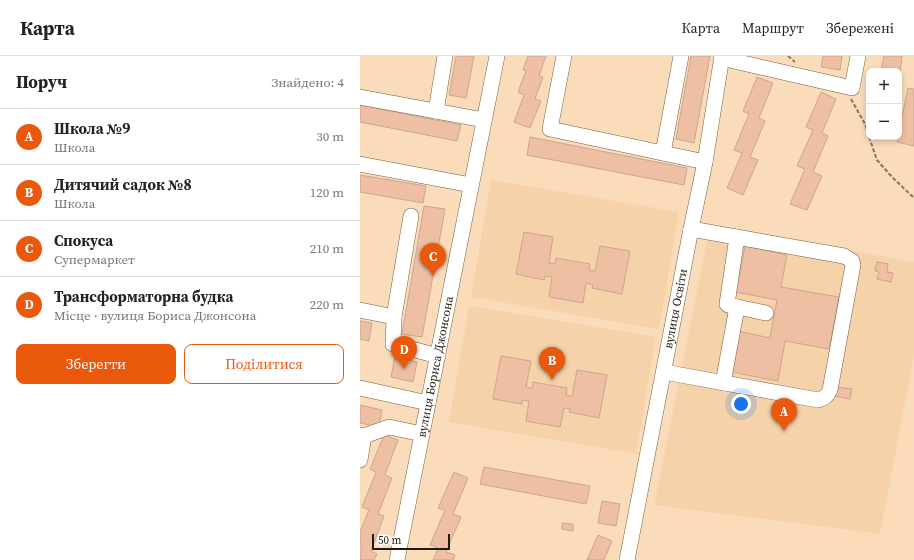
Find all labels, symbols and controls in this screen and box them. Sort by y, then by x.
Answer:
text: Карта [20,15,75,41]
text: Карта [681,18,720,38]
text: Маршрут [742,18,804,38]
text: Збережені [826,18,894,38]
map controls [866,68,902,140]
button: + [866,68,902,104]
text: Поруч [16,70,67,94]
text: Знайдено: 4 [271,74,344,91]
button: − [866,104,902,140]
text: Школа №9 [54,118,130,139]
text: A [25,128,33,145]
text: 30 m [316,128,344,145]
text: Школа [54,139,95,156]
text: Дитячий садок №8 [54,174,192,195]
text: B [25,184,33,201]
text: 120 m [310,184,344,201]
text: Школа [54,195,95,212]
text: Спокуса [54,230,113,251]
text: C [25,240,33,257]
text: 210 m [310,240,344,257]
pin: C [420,243,446,276]
text: Супермаркет [54,251,135,268]
street label: вулиця Освіти [660,267,691,350]
text: Трансформаторна будка [54,286,234,307]
street label: вулиця Бориса Джонсона [414,294,457,439]
text: D [24,296,34,313]
text: 220 m [310,296,344,313]
text: Місце · вулиця Бориса Джонсона [54,307,256,324]
pin: D [391,336,417,369]
button: Зберегти [16,344,176,384]
button: Поділитися [184,344,344,384]
pin: B [539,347,565,380]
your location [731,394,751,414]
pin: A [771,398,797,431]
scale bar [372,532,450,551]
text: 50 m [378,533,401,548]

